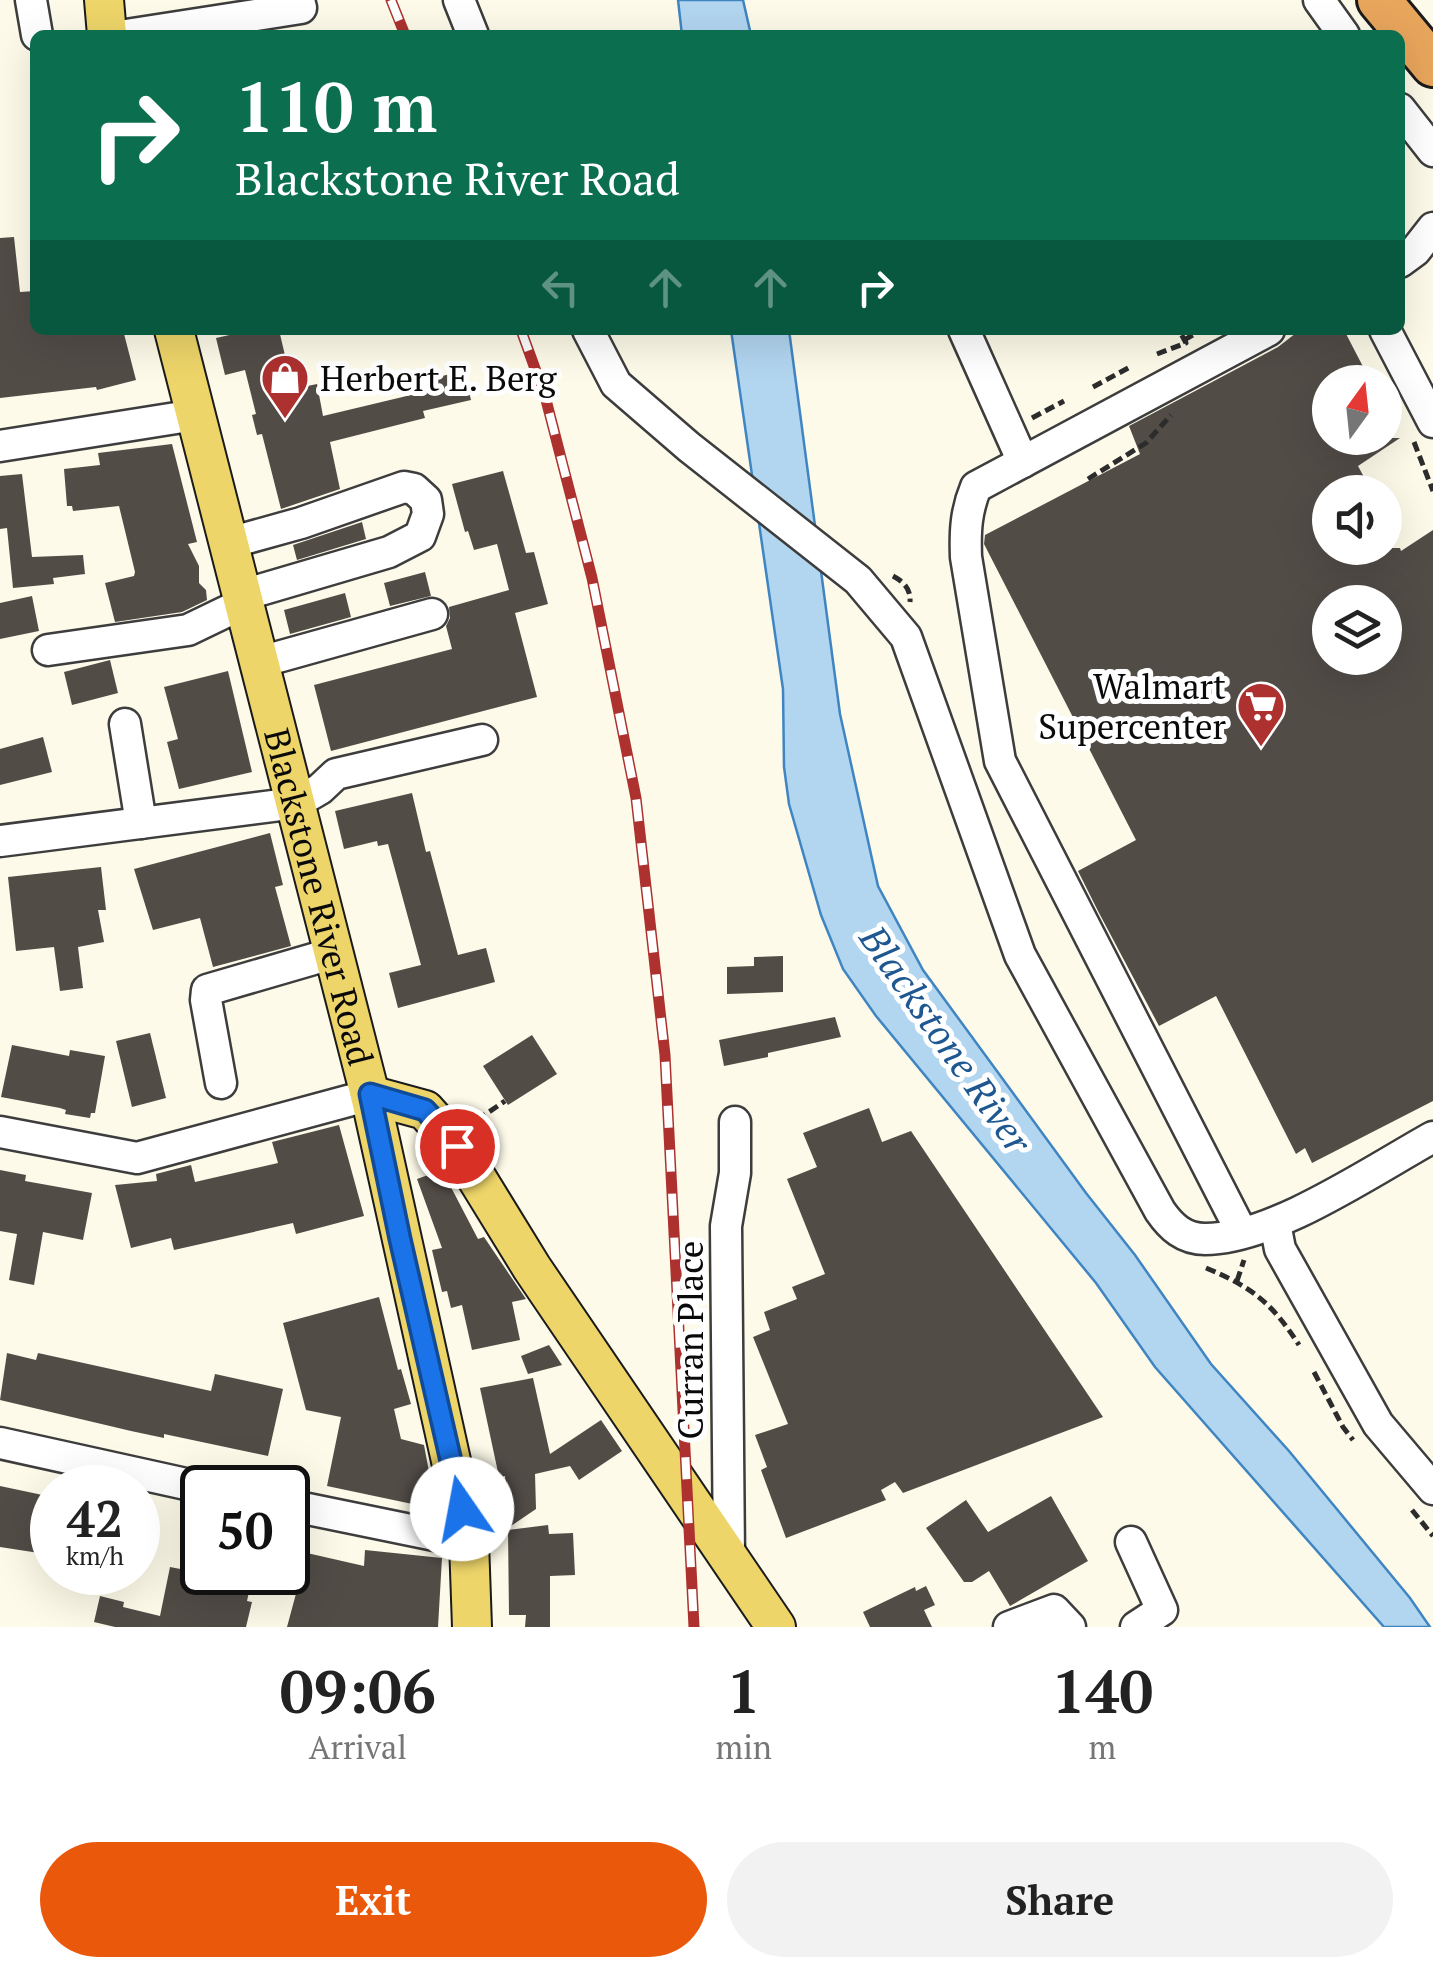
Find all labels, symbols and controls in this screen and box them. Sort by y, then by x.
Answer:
text: 110 m [235,59,437,152]
icon: right [70,70,200,200]
text: Blackstone River Road [235,148,680,208]
icon: left [533,260,588,315]
icon: ahead [638,260,693,315]
icon: ahead [743,260,798,315]
icon: right [848,260,903,315]
shop icon: Herbert E. Berg [259,352,311,420]
place label: Herbert E. Berg [320,355,557,401]
north arrow [1312,365,1402,455]
map controls [1312,365,1402,675]
button: sound [1312,475,1402,565]
button: layers [1312,585,1402,675]
place label: Walmart Supercenter [1038,663,1227,749]
supermarket icon: Walmart Supercenter [1235,680,1287,748]
street label: Blackstone River Road [254,723,384,1070]
water label: Blackstone River [848,915,1044,1164]
pin [415,1104,500,1189]
icon: arrive [430,1119,485,1174]
street label: Curran Place [667,1241,713,1439]
position arrow [410,1457,514,1561]
speed limit sign: 50 [180,1465,310,1595]
text: 42 [67,1485,123,1551]
text: km/h [66,1539,124,1572]
text: 09:06 [280,1651,436,1730]
text: 1 [727,1651,761,1730]
text: 140 [1052,1651,1153,1730]
text: Arrival [309,1726,407,1768]
text: min [716,1726,772,1768]
text: m [1089,1726,1116,1768]
button: Exit [40,1842,707,1957]
button: Share [727,1842,1393,1957]

